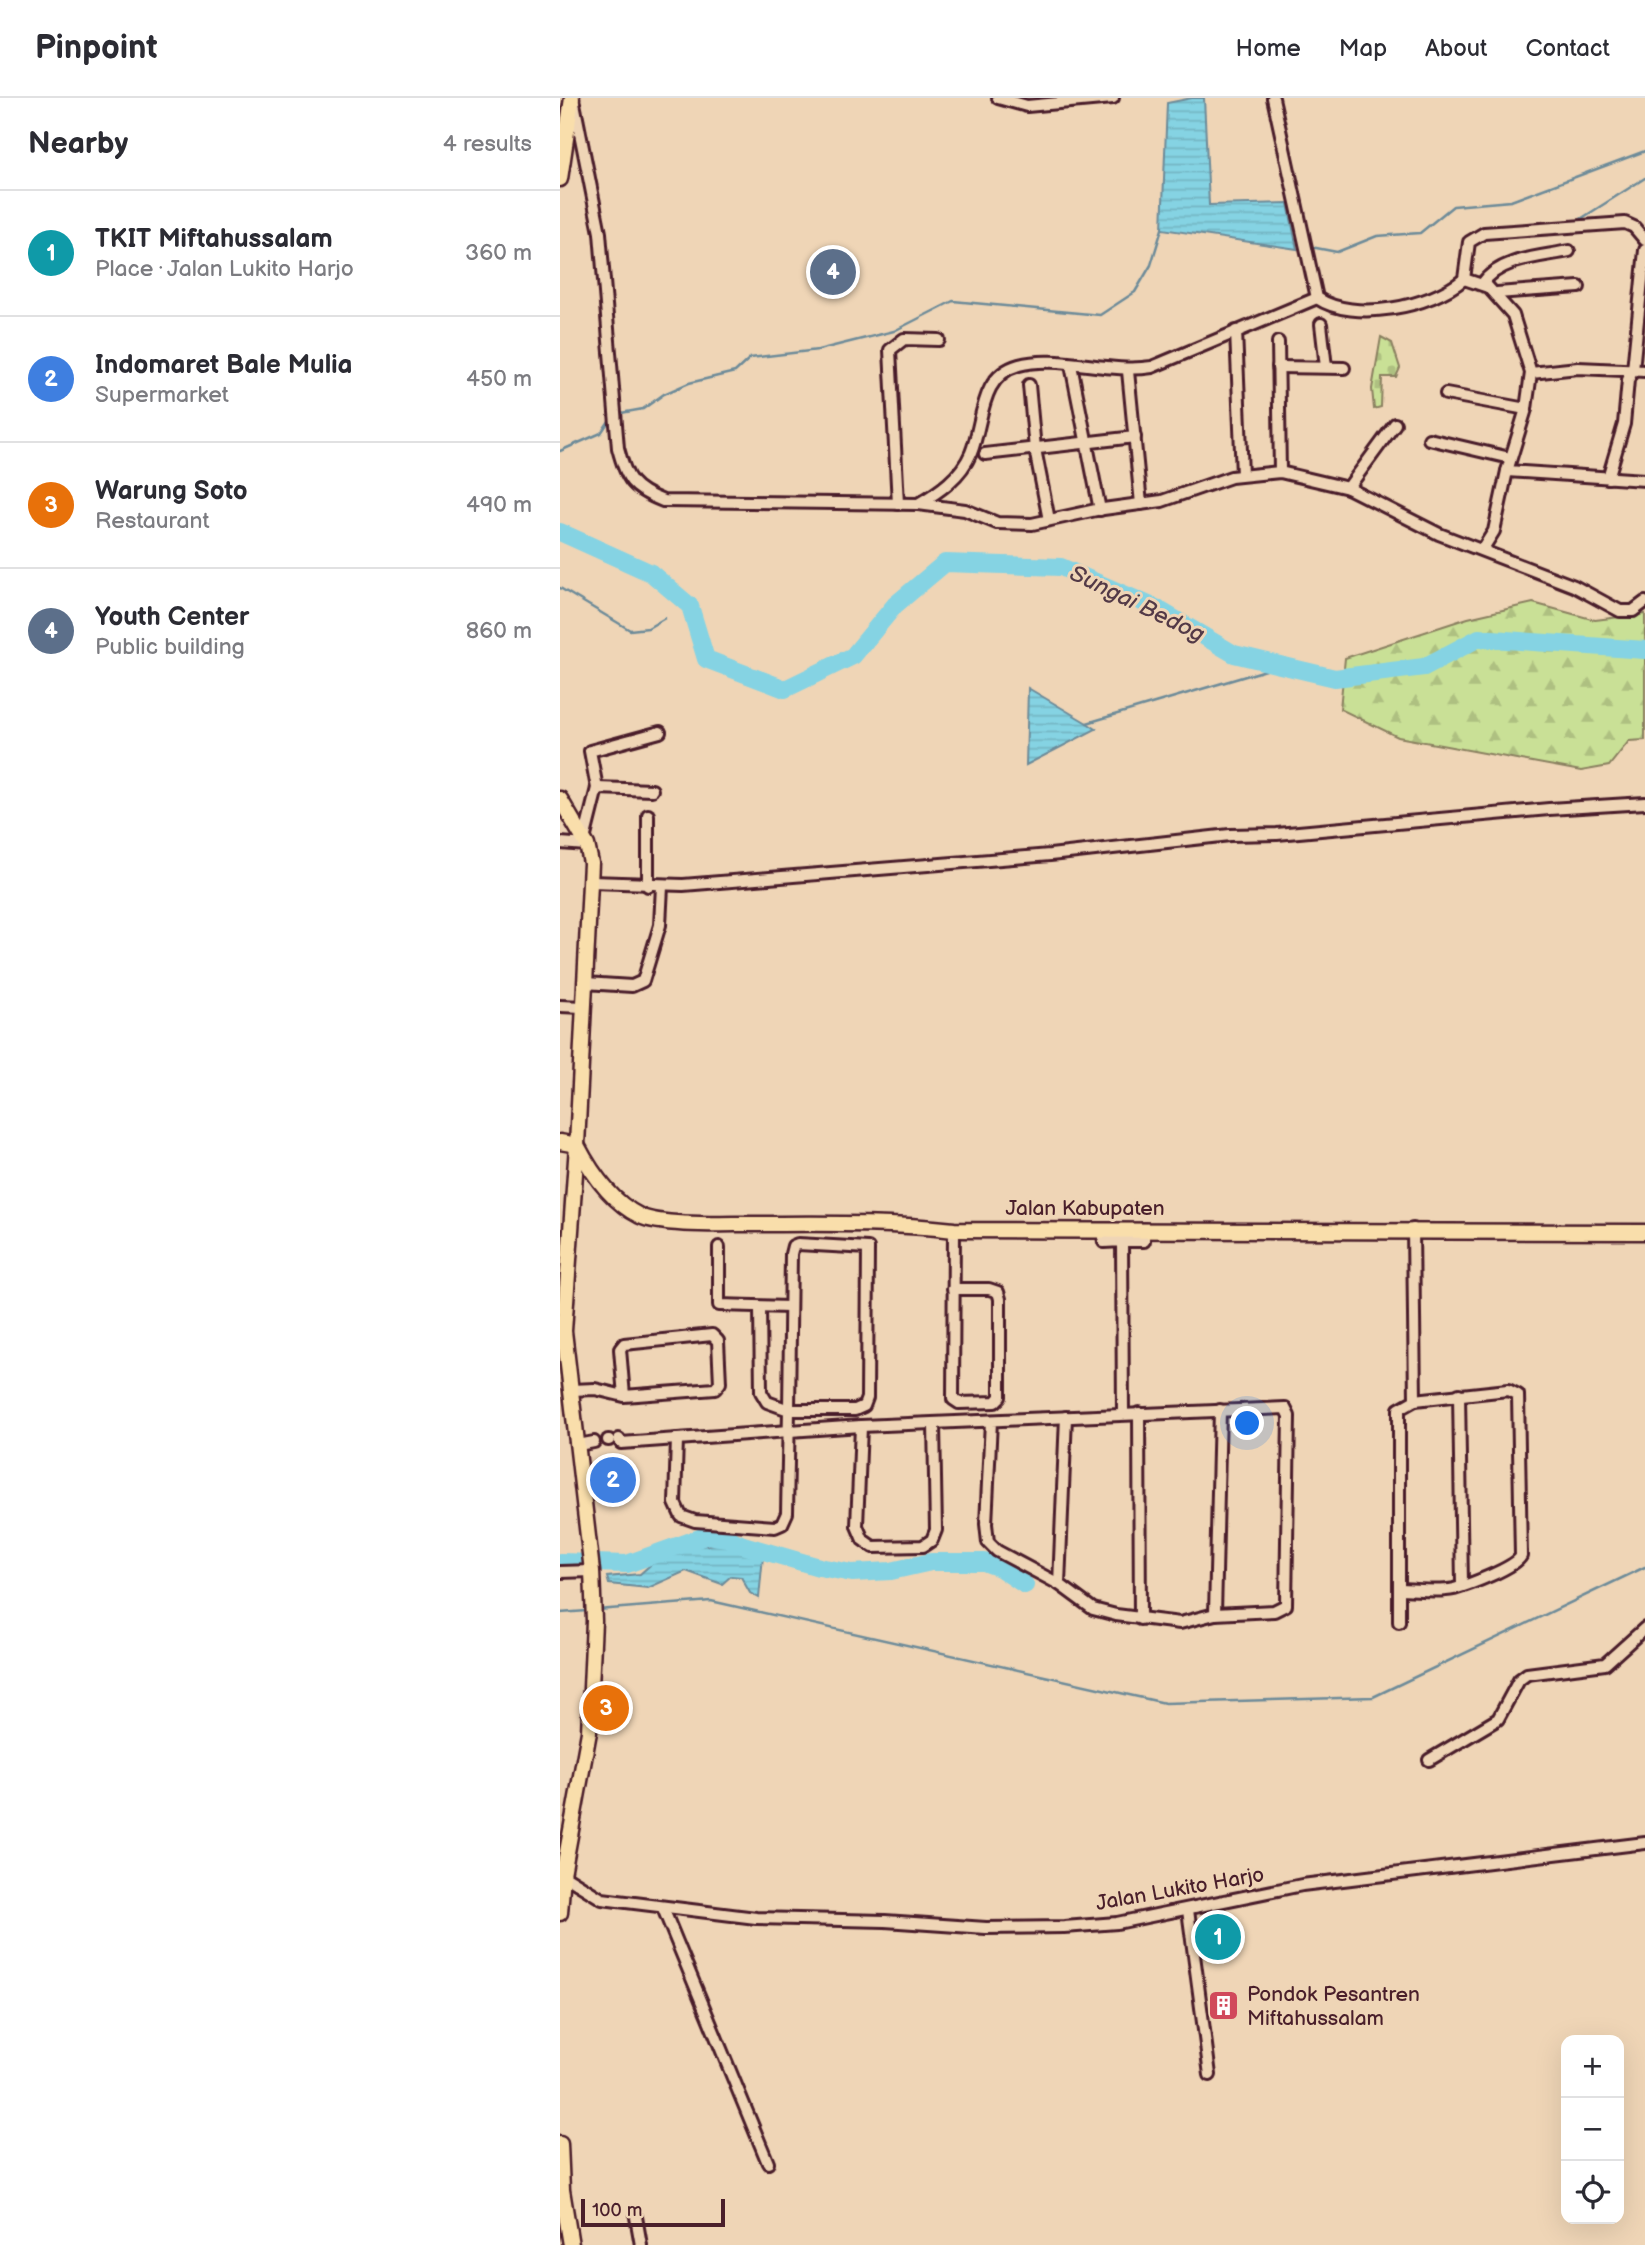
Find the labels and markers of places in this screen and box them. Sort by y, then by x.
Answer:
pin: 4 [810,246,856,298]
pin: 2 [590,1454,636,1506]
pin: 3 [583,1682,629,1734]
pin: 1 [1195,1911,1241,1963]
place label: Pondok Pesantren Miftahussalam [1247,1982,1420,2031]
building icon: Pondok Pesantren Miftahussalam [1207,1989,1241,2023]

